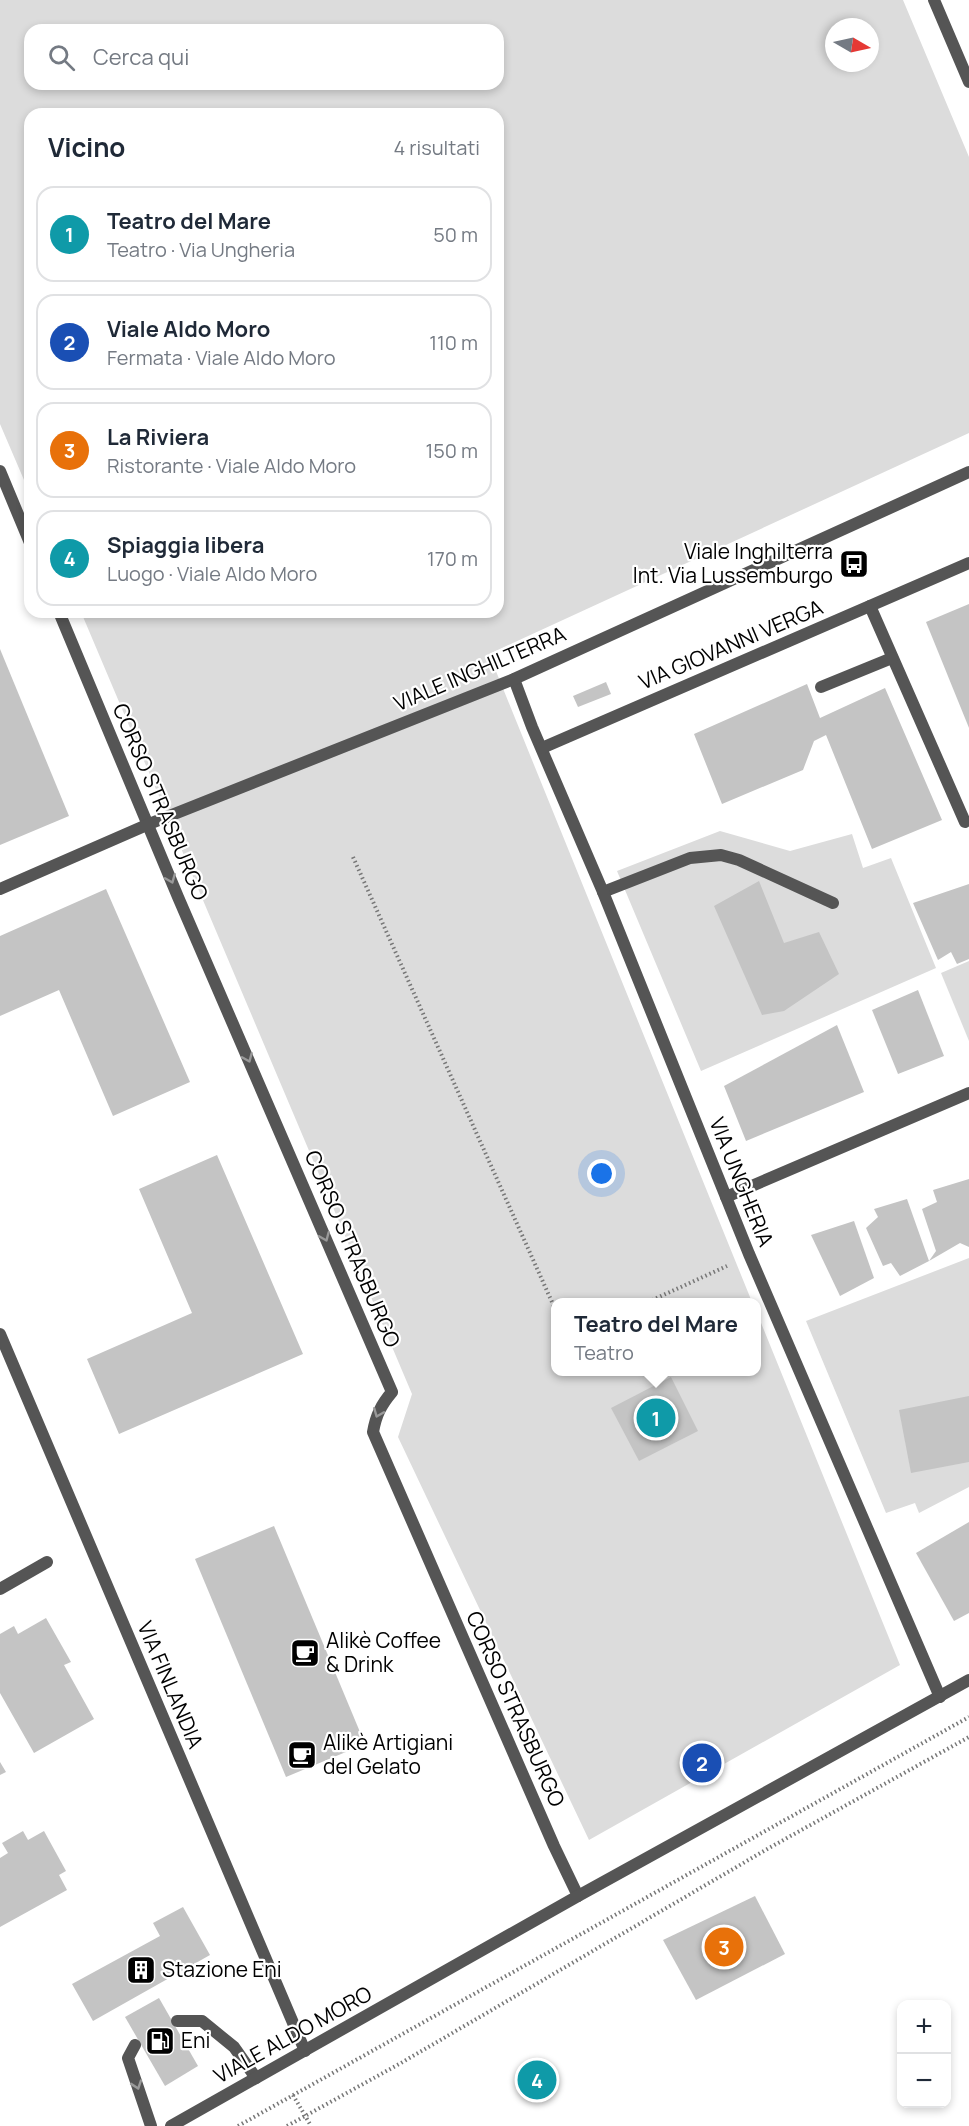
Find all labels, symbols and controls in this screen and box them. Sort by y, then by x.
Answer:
north arrow [825,18,879,72]
search box [24,24,504,90]
icon: search [45,41,78,74]
text: Cerca qui [93,42,189,72]
text: Vicino [48,129,125,165]
text: 4 risultati [393,134,480,161]
text: Teatro del Mare [107,206,271,236]
text: 1 [65,221,74,248]
text: 50 m [433,221,478,248]
text: Teatro · Via Ungheria [107,236,295,263]
text: Viale Aldo Moro [107,314,270,344]
text: 2 [64,329,75,356]
text: 110 m [429,329,478,356]
text: Fermata · Viale Aldo Moro [107,344,336,371]
text: La Riviera [107,422,209,452]
text: 3 [64,437,75,464]
text: 150 m [425,437,478,464]
text: Ristorante · Viale Aldo Moro [107,452,356,479]
text: Spiaggia libera [107,530,265,560]
place label: Viale Inghilterra Int. Via Lussemburgo [633,537,833,589]
text: 4 [63,545,76,572]
text: 170 m [427,545,478,572]
bus stop icon: Viale Inghilterra Int. Via Lussemburgo [838,548,870,580]
text: Luogo · Viale Aldo Moro [107,560,317,587]
street label: VIA GIOVANNI VERGA [634,593,827,696]
street label: VIALE INGHILTERRA [389,619,570,717]
street label: CORSO STRASBURGO [107,699,215,904]
one-way arrow [164,872,176,883]
one-way arrow [241,1051,253,1062]
street label: VIA UNGHERIA [703,1113,781,1250]
street label: CORSO STRASBURGO [299,1146,407,1351]
your location [587,1159,616,1188]
one-way arrow [318,1230,330,1241]
popup [551,1298,761,1376]
text: Teatro del Mare [574,1309,738,1339]
text: Teatro [574,1339,634,1366]
pin: 1 [636,1396,676,1440]
one-way arrow [373,1407,385,1418]
street label: CORSO STRASBURGO [460,1606,572,1811]
street label: VIA FINLANDIA [132,1617,210,1753]
place label: Alikè Coffee & Drink [326,1626,441,1678]
cafe icon: Alikè Coffee & Drink [289,1637,321,1669]
place label: Alikè Artigiani del Gelato [323,1728,453,1780]
cafe icon: Alikè Artigiani del Gelato [286,1739,318,1771]
pin: 2 [682,1740,722,1786]
pin: 3 [704,1924,744,1970]
building icon: Stazione Eni [125,1954,157,1986]
place label: Stazione Eni [162,1955,282,1983]
street label: VIALE ALDO MORO [209,1979,377,2089]
map controls [897,2000,951,2108]
button: + [897,2000,951,2054]
fuel station icon: Eni [144,2025,176,2057]
place label: Eni [181,2026,210,2054]
button: − [897,2054,951,2108]
pin: 4 [518,2058,556,2102]
one-way arrow [130,2079,142,2090]

